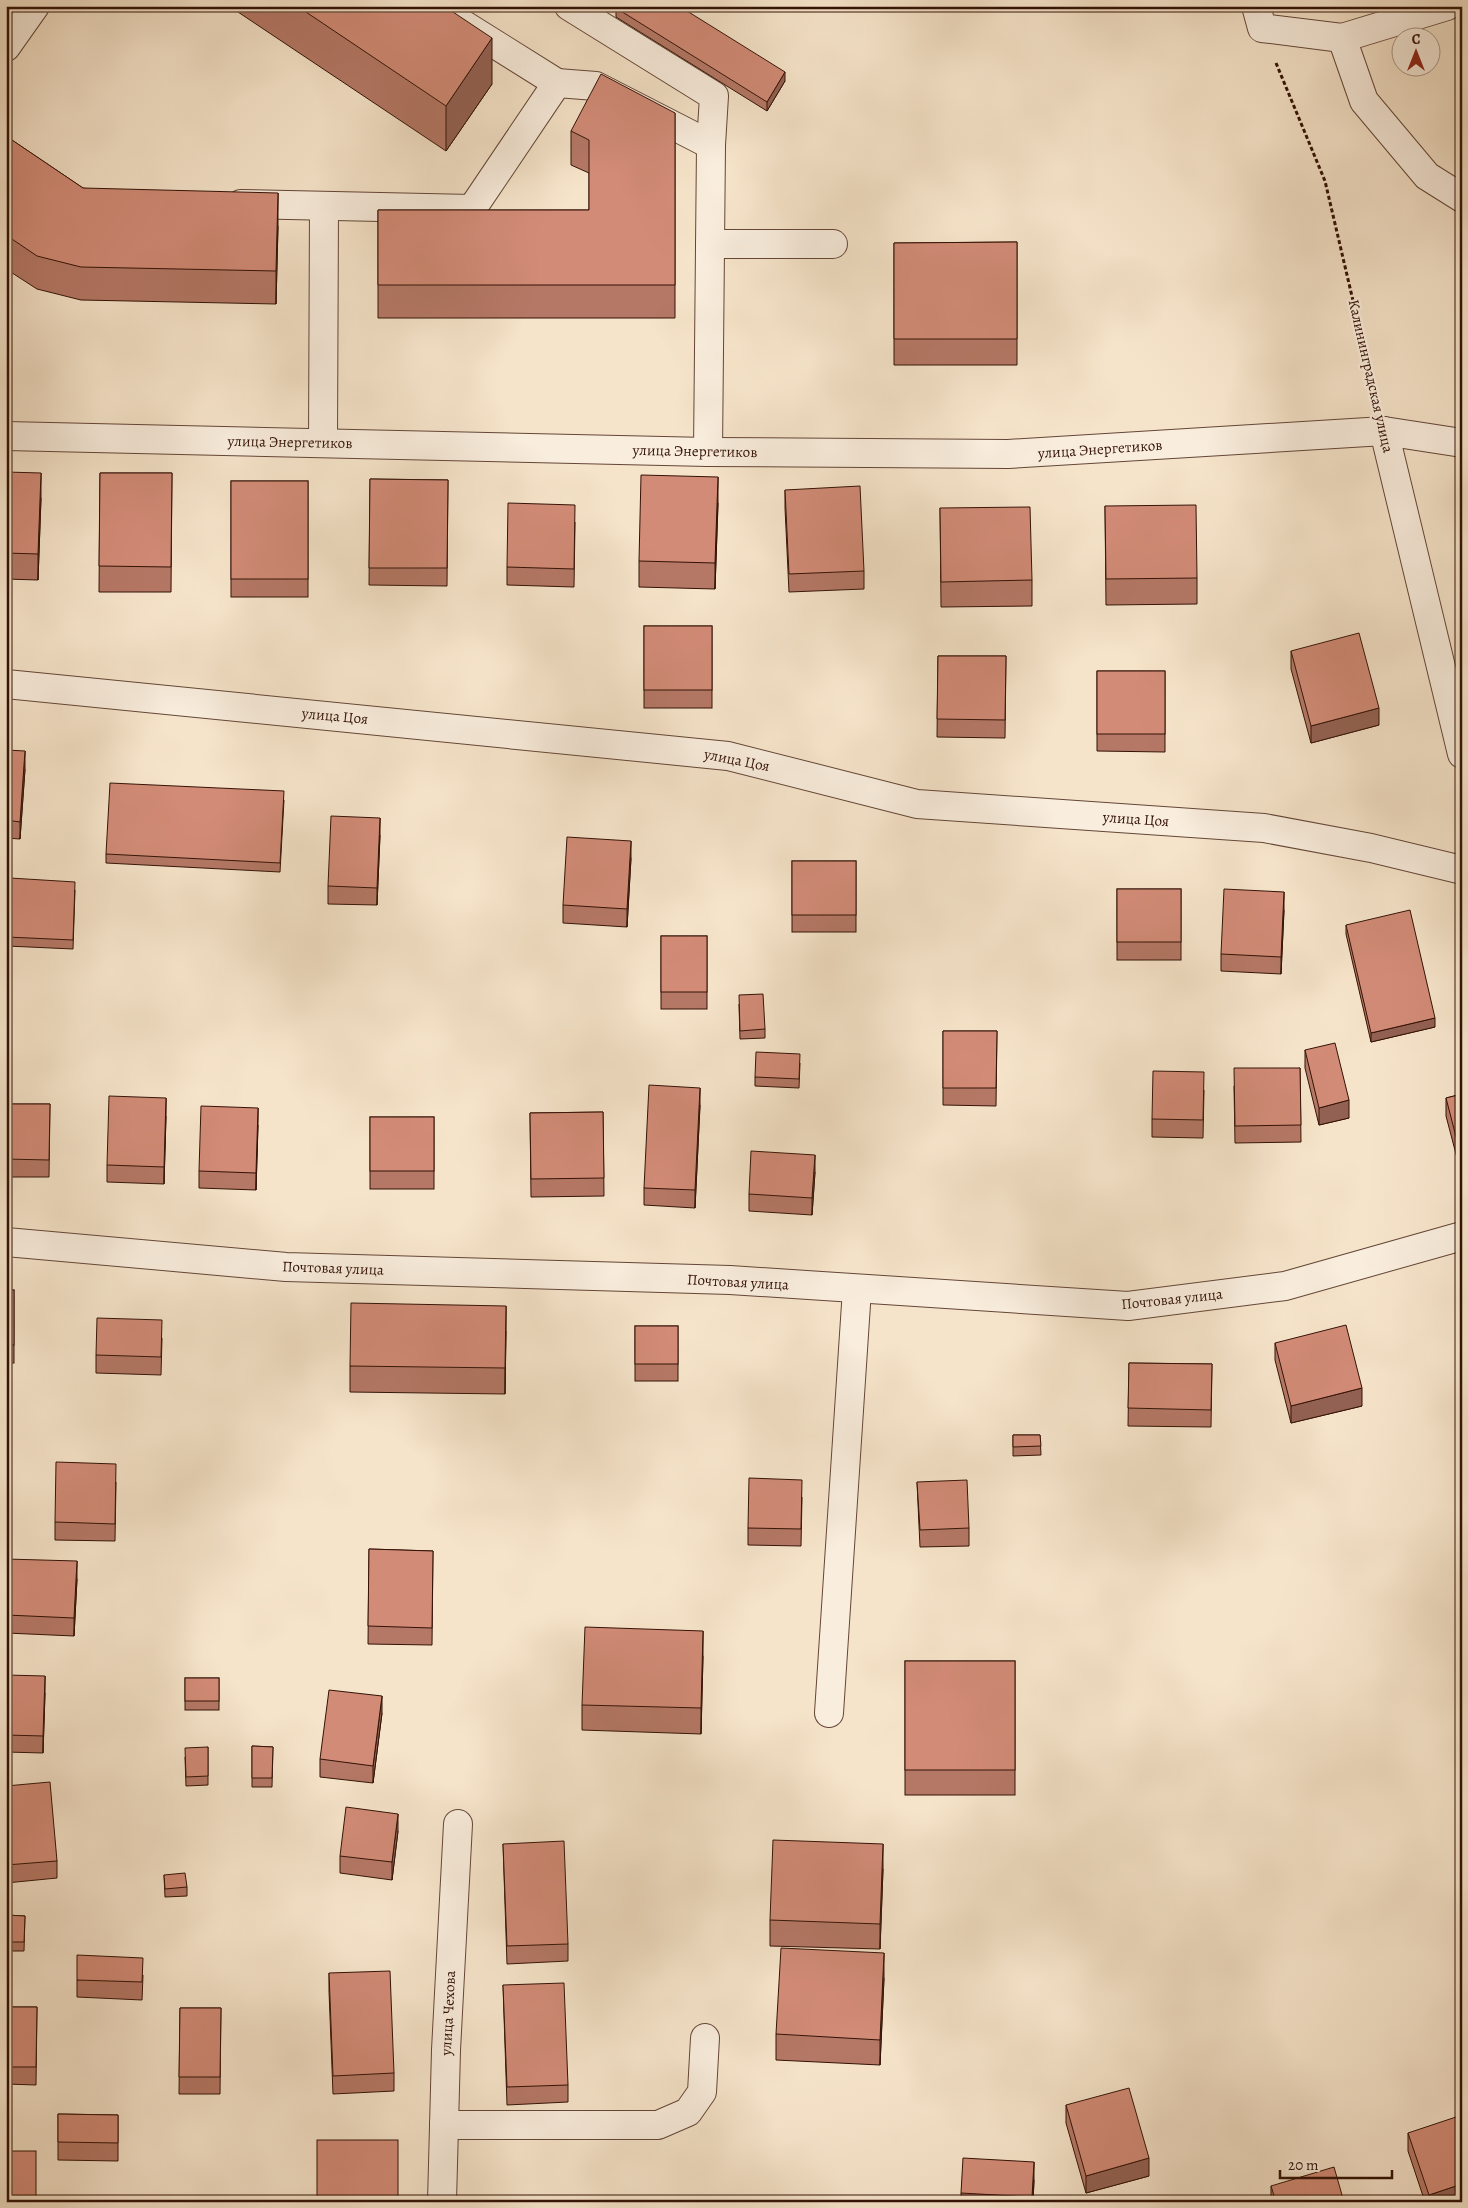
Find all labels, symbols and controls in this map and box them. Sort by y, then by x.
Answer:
north arrow [1390,28,1440,78]
text: С [1412,30,1421,49]
street label: Калининградская улица [1344,297,1398,455]
street label: улица Энергетиков [226,431,353,453]
street label: улица Энергетиков [1036,435,1163,463]
street label: улица Энергетиков [631,440,758,462]
street label: улица Цоя [300,703,369,729]
street label: улица Цоя [701,744,772,776]
street label: улица Цоя [1101,807,1170,831]
street label: Почтовая улица [282,1256,384,1280]
street label: Почтовая улица [687,1269,789,1295]
street label: Почтовая улица [1120,1284,1224,1314]
street label: улица Чехова [436,1970,460,2057]
scale bar [1280,2148,1393,2180]
text: 20 m [1288,2155,1319,2175]

